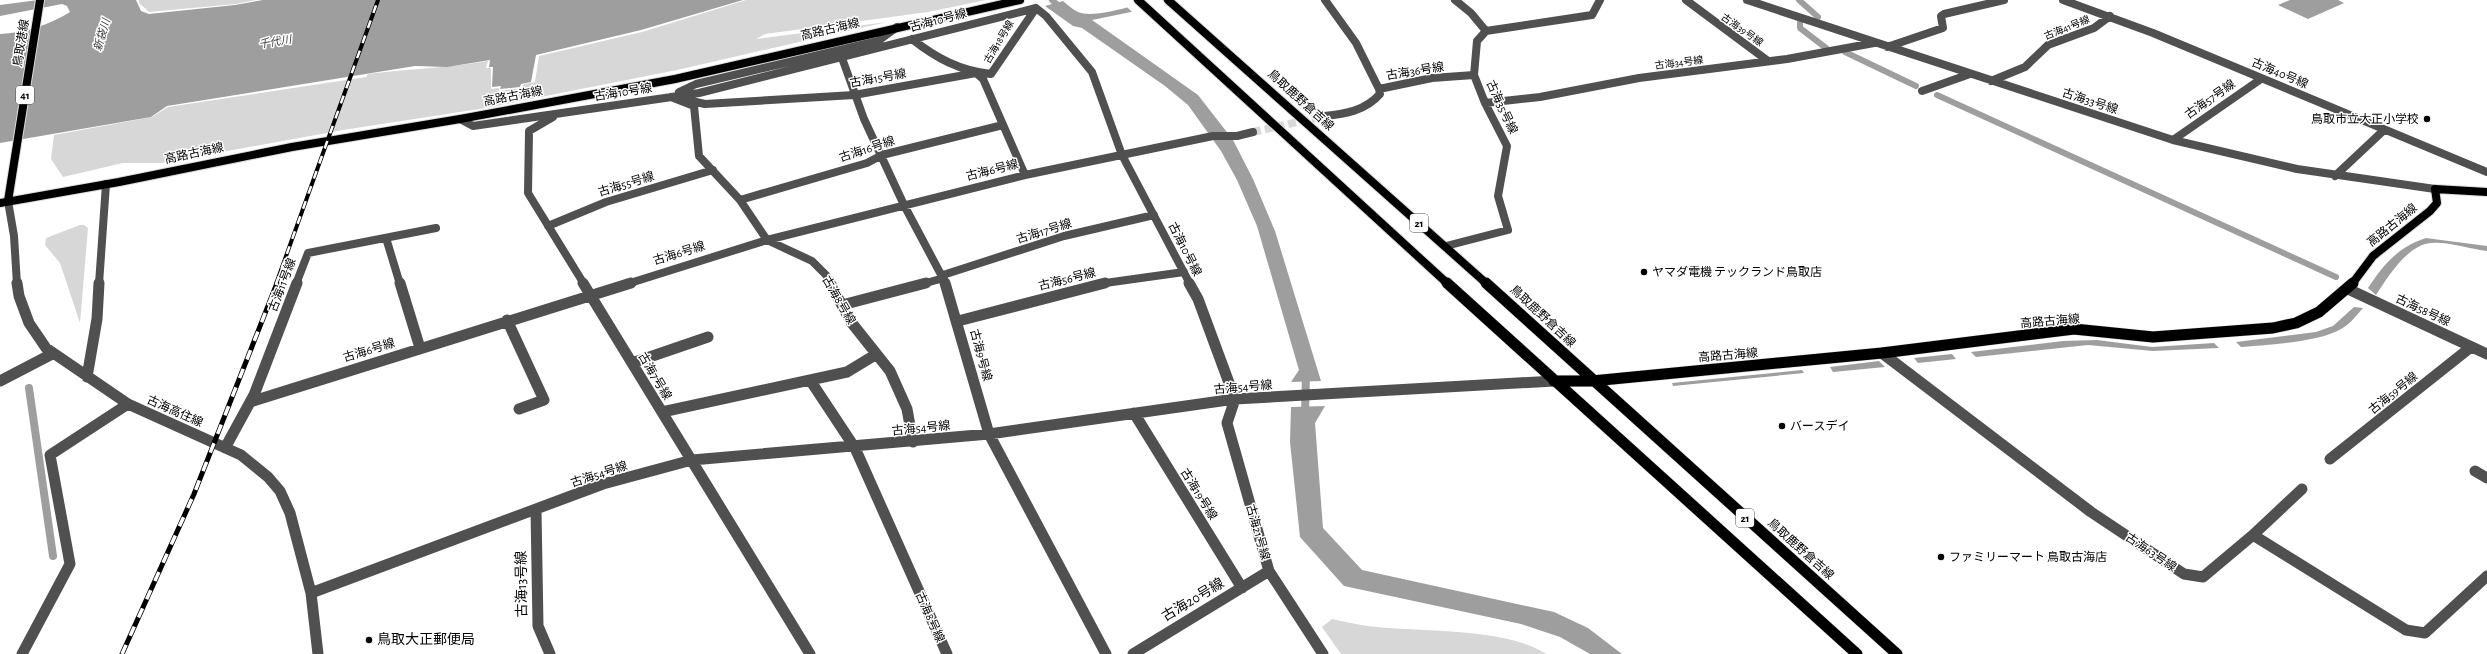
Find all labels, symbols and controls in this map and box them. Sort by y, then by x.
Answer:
street label: 古海10号線 [908,6,968,33]
street label: 古海39号線 [1719,11,1765,48]
street label: 古海41号線 [2042,13,2091,42]
street label: 高路古海線 [799,15,861,42]
water label: 新袋川 [91,16,112,52]
street label: 鳥取港線 [10,18,31,68]
street label: 古海18号線 [981,18,1016,65]
water label: 千代川 [258,33,293,50]
street label: 古海34号線 [1654,54,1704,71]
street label: 古海40号線 [2250,55,2310,90]
street label: 古海36号線 [1385,60,1445,82]
street label: 古海15号線 [849,66,907,89]
street label: 鳥取鹿野倉吉線 [1266,67,1337,133]
street label: 古海57号線 [2182,77,2237,121]
street label: 古海35号線 [1484,78,1521,136]
street label: 古海10号線 [593,81,653,102]
street label: 高路古海線 [482,83,544,108]
street label: 古海33号線 [2061,85,2120,116]
road number: 41 [16,86,34,104]
place label: 鳥取市立大正小学校 [2311,112,2419,125]
marker: 鳥取市立大正小学校 [2422,114,2432,124]
street label: 古海16号線 [837,133,896,164]
street label: 高路古海線 [163,140,225,165]
street label: 古海6号線 [964,157,1019,182]
street label: 古海55号線 [596,169,656,198]
street label: 高路古海線 [2364,201,2419,249]
road number: 21 [1410,214,1428,232]
street label: 古海17号線 [1015,216,1073,245]
street label: 古海10号線 [1166,220,1205,278]
street label: 古海6号線 [651,238,706,267]
street label: 古海11号線 [265,256,298,313]
street label: 古海56号線 [1037,265,1097,292]
place label: ヤマダ電機 テックランド鳥取店 [1652,265,1822,278]
marker: ヤマダ電機 テックランド鳥取店 [1639,267,1649,277]
street label: 古海8号線 [820,273,858,326]
street label: 鳥取鹿野倉吉線 [1508,282,1578,349]
street label: 古海58号線 [2394,291,2453,328]
street label: 高路古海線 [2019,311,2080,330]
street label: 古海9号線 [968,327,995,382]
street label: 古海6号線 [341,335,396,364]
street label: 高路古海線 [1697,345,1758,364]
street label: 古海7号線 [636,350,675,402]
street label: 古海59号線 [2366,369,2420,416]
street label: 古海54号線 [1213,377,1273,396]
street label: 古海高住線 [145,392,205,429]
street label: 古海54号線 [891,418,951,437]
place label: バースデイ [1790,419,1849,432]
marker: バースデイ [1777,421,1787,431]
street label: 古海54号線 [569,458,629,489]
street label: 古海19号線 [1179,466,1220,522]
street label: 古海21号線 [1244,502,1273,561]
road number: 21 [1736,509,1754,527]
street label: 鳥取鹿野倉吉線 [1766,516,1837,582]
street label: 古海63号線 [2123,530,2179,573]
place label: ファミリーマート 鳥取古海店 [1949,550,2107,563]
street label: 古海13号線 [513,551,530,617]
marker: ファミリーマート 鳥取古海店 [1936,552,1946,562]
street label: 古海20号線 [1159,575,1227,624]
street label: 古海8号線 [914,590,947,644]
place label: 鳥取大正郵便局 [377,632,475,647]
marker: 鳥取大正郵便局 [364,635,374,645]

